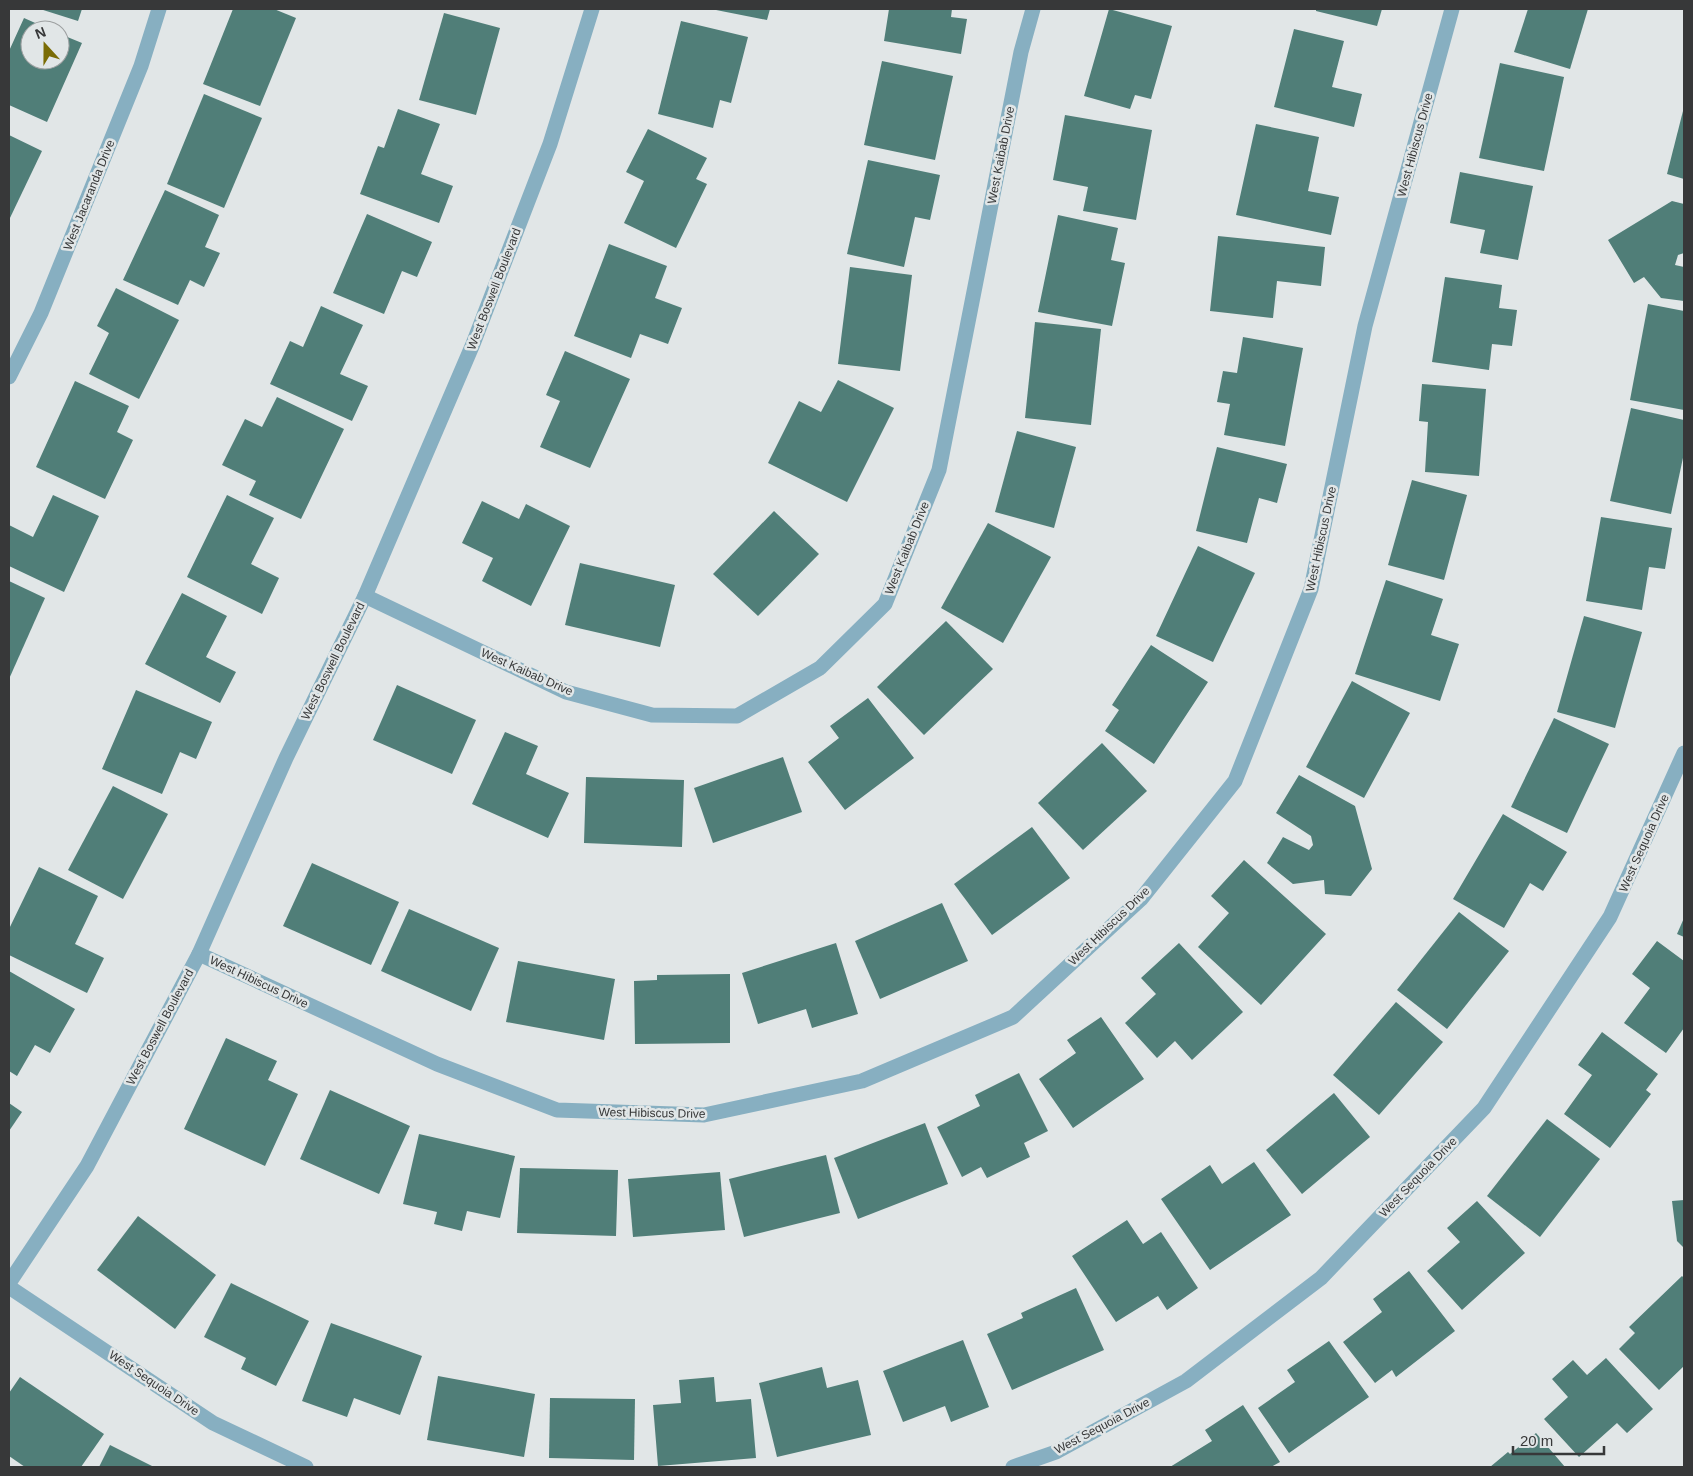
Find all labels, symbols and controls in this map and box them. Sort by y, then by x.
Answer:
north arrow [20,20,70,70]
text: N [33,24,48,42]
street label: West Hibiscus Drive [1394,91,1436,199]
street label: West Kaibab Drive [985,105,1017,205]
street label: West Jacaranda Drive [60,137,118,252]
street label: West Boswell Boulevard [464,226,524,352]
street label: West Hibiscus Drive [1303,485,1339,593]
street label: West Kaibab Drive [882,499,932,597]
street label: West Boswell Boulevard [298,600,368,722]
street label: West Kaibab Drive [479,645,575,699]
street label: West Sequoia Drive [1616,792,1672,894]
street label: West Hibiscus Drive [1066,884,1153,968]
street label: West Hibiscus Drive [207,953,311,1011]
street label: West Boswell Boulevard [123,967,197,1087]
street label: West Hibiscus Drive [598,1105,706,1121]
street label: West Sequoia Drive [1376,1134,1460,1220]
street label: West Sequoia Drive [106,1348,202,1419]
street label: West Sequoia Drive [1052,1395,1152,1457]
scale bar [1513,1424,1604,1456]
text: 20 m [1520,1432,1553,1449]

